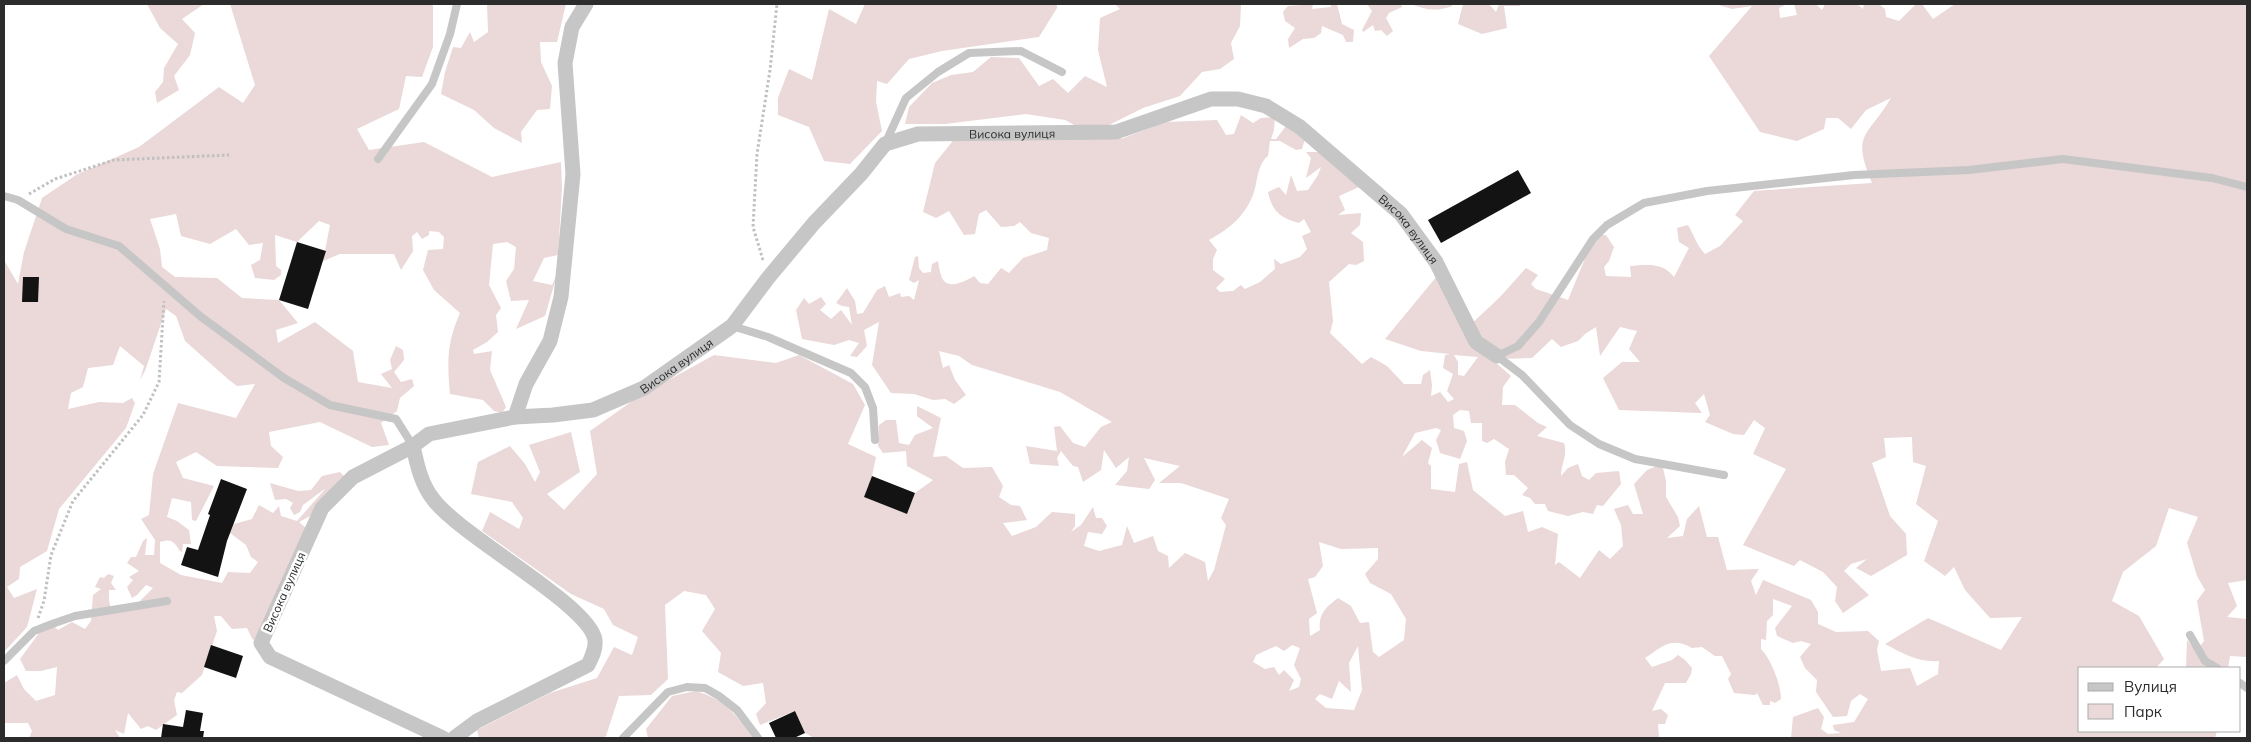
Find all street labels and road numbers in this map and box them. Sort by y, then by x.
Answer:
street label: Висока вулиця [969,125,1055,141]
street label: Висока вулиця [1376,191,1442,267]
street label: Висока вулиця [637,334,716,396]
street label: Висока вулиця [260,550,308,634]

